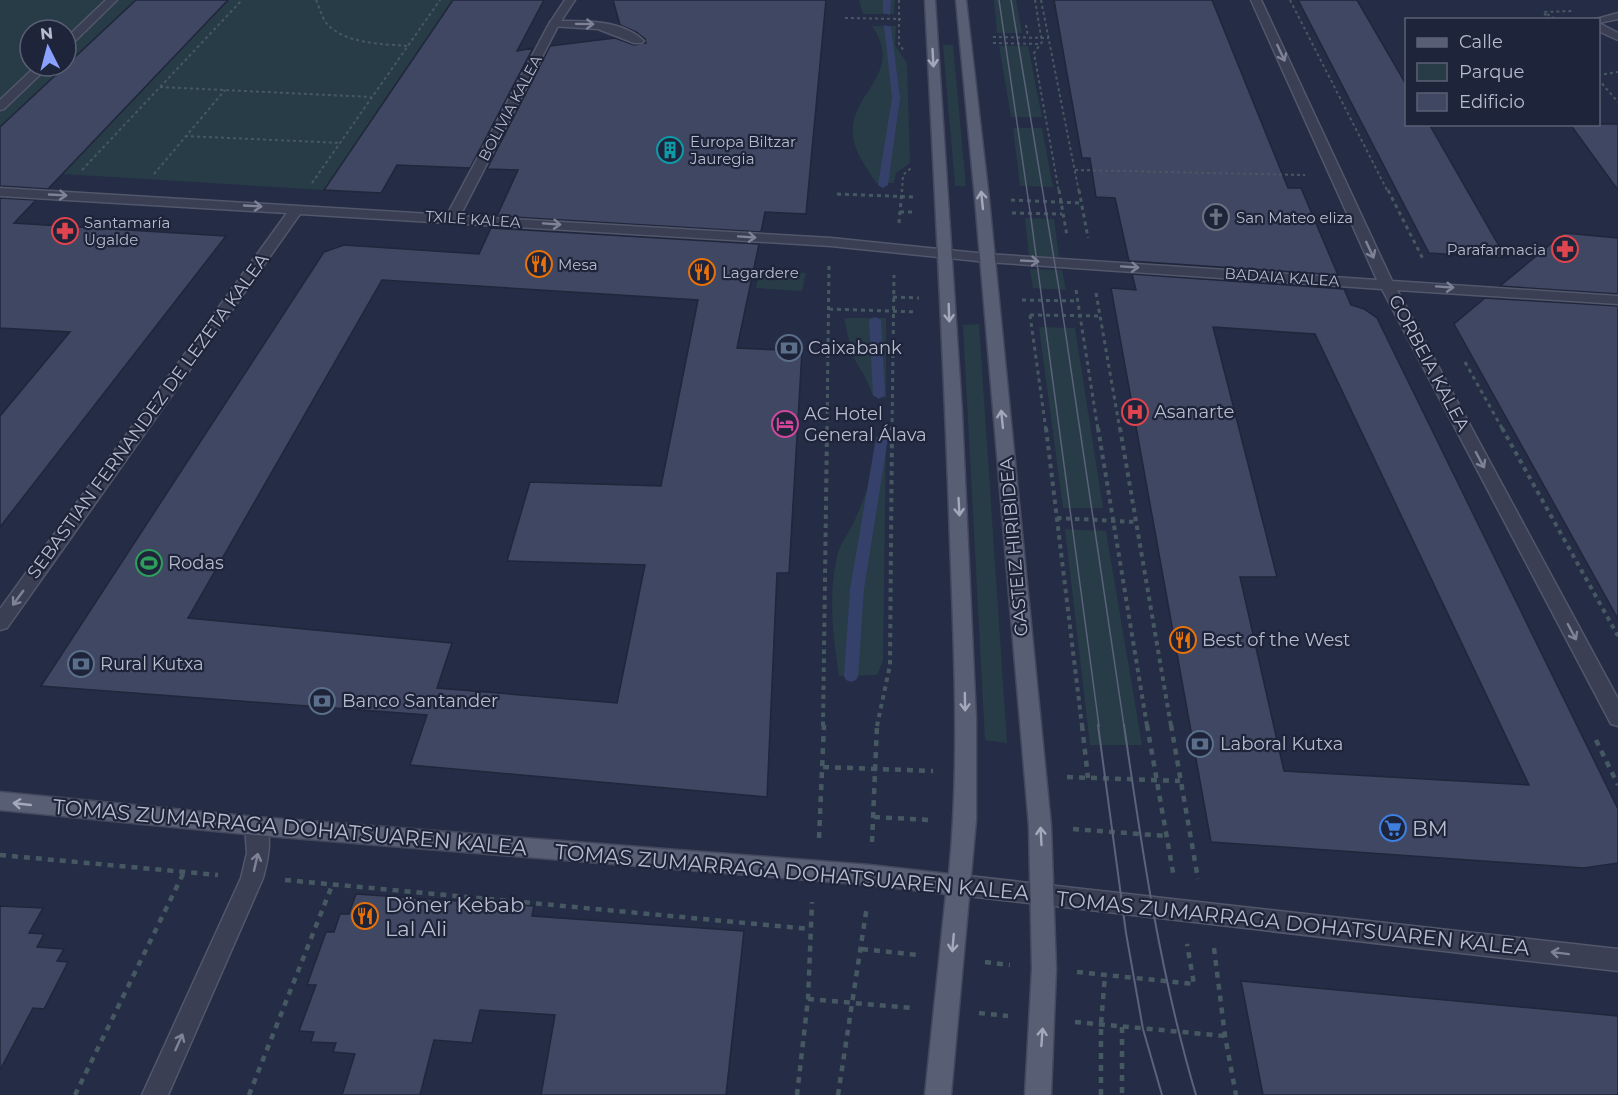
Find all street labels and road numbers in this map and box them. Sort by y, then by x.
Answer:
street label: BOLIVIA KALEA [474,52,546,164]
street label: TXILE KALEA [425,206,522,232]
street label: SEBASTIAN FERNANDEZ DE LEZETA KALEA [23,249,273,583]
street label: BADAIA KALEA [1224,264,1340,290]
street label: GORBEIA KALEA [1384,291,1474,435]
street label: GASTEIZ HIRIBIDEA [995,457,1033,637]
street label: TOMAS ZUMARRAGA DOHATSUAREN KALEA [52,794,529,860]
street label: TOMAS ZUMARRAGA DOHATSUAREN KALEA [554,839,1031,905]
street label: TOMAS ZUMARRAGA DOHATSUAREN KALEA [1055,886,1532,960]

